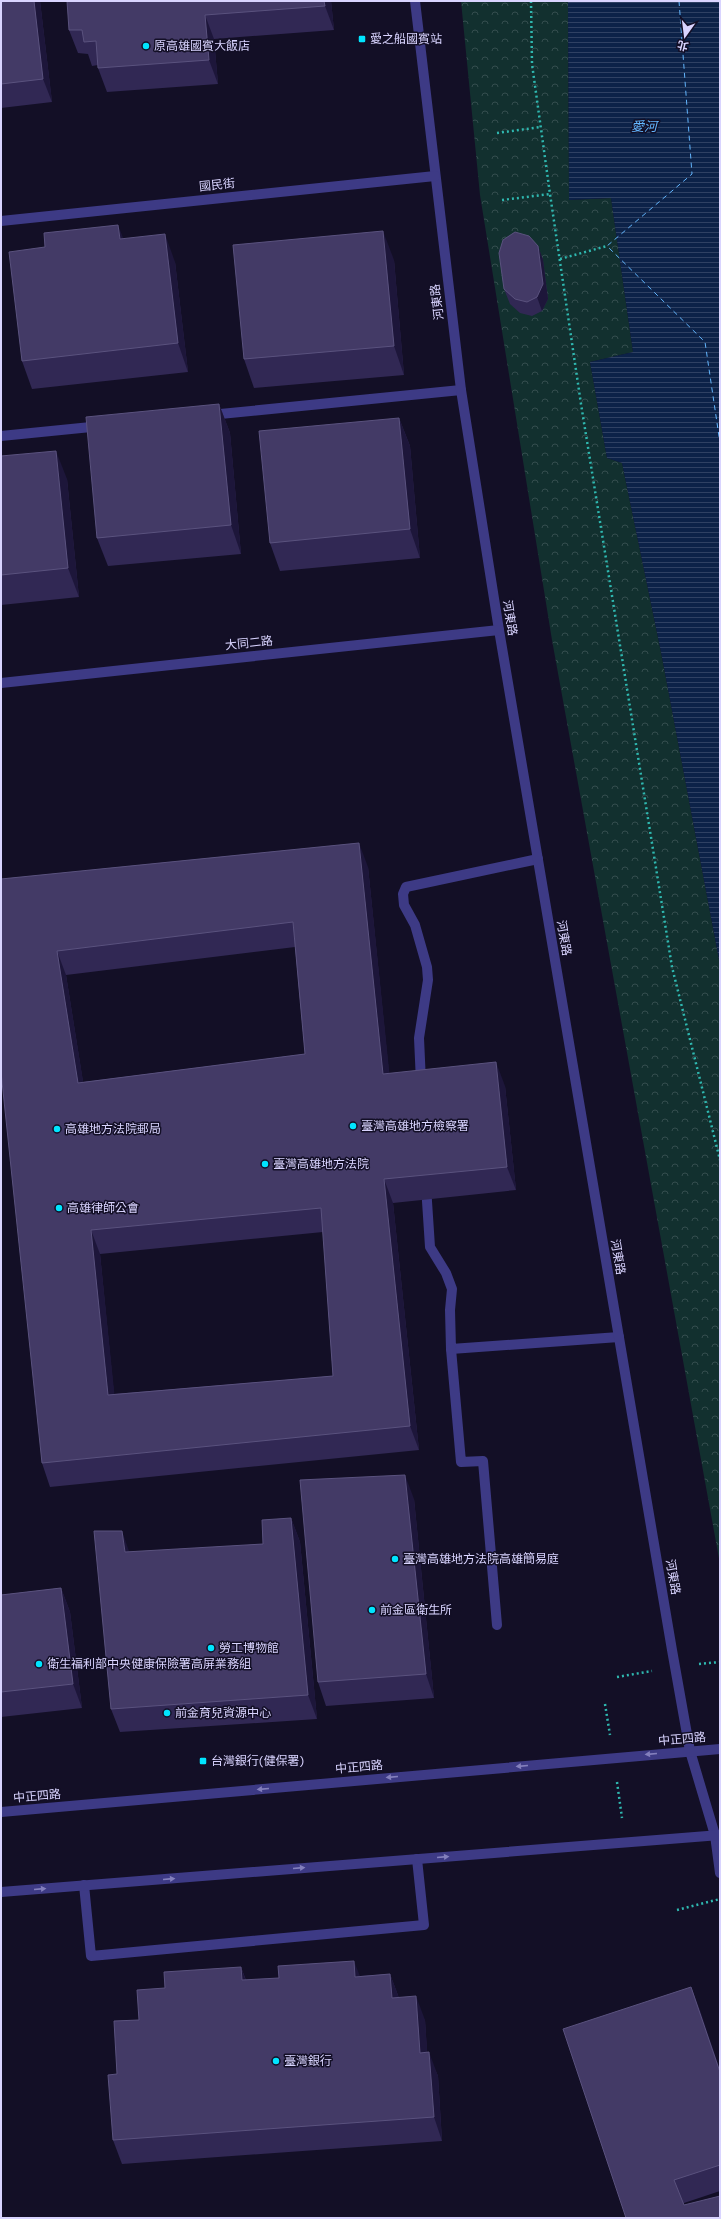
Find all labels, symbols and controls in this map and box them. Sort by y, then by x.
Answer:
north arrow [665,16,705,56]
place label: 愛之船國賓站 [370,31,442,47]
marker: 愛之船國賓站 [357,34,367,44]
place label: 原高雄國賓大飯店 [154,38,250,54]
text: 北 [676,38,690,54]
marker: 原高雄國賓大飯店 [141,41,151,51]
water label: 愛河 [631,118,660,135]
street label: 國民街 [198,175,236,195]
street label: 河東路 [427,283,447,321]
street label: 河東路 [499,599,521,637]
street label: 大同二路 [224,633,274,653]
street label: 河東路 [553,919,575,957]
place label: 臺灣高雄地方檢察署 [361,1118,469,1134]
place label: 高雄地方法院郵局 [65,1121,161,1137]
marker: 臺灣高雄地方檢察署 [348,1121,358,1131]
marker: 高雄地方法院郵局 [52,1124,62,1134]
place label: 臺灣高雄地方法院 [273,1156,369,1172]
marker: 臺灣高雄地方法院 [260,1159,270,1169]
place label: 高雄律師公會 [67,1200,139,1216]
marker: 高雄律師公會 [54,1203,64,1213]
street label: 河東路 [607,1238,629,1276]
place label: 臺灣高雄地方法院高雄簡易庭 [403,1551,559,1567]
marker: 臺灣高雄地方法院高雄簡易庭 [390,1554,400,1564]
street label: 河東路 [662,1558,684,1596]
place label: 前金區衛生所 [380,1602,452,1618]
marker: 前金區衛生所 [367,1605,377,1615]
place label: 勞工博物館 [219,1640,279,1656]
marker: 勞工博物館 [206,1643,216,1653]
place label: 衛生福利部中央健康保險署高屏業務組 [47,1656,251,1672]
marker: 衛生福利部中央健康保險署高屏業務組 [34,1659,44,1669]
place label: 前金育兒資源中心 [175,1705,271,1721]
marker: 前金育兒資源中心 [162,1708,172,1718]
street label: 中正四路 [657,1729,707,1749]
one-way arrow [645,1751,657,1758]
place label: 台灣銀行(健保署) [211,1753,304,1769]
marker: 台灣銀行(健保署) [198,1756,208,1766]
street label: 中正四路 [334,1757,384,1777]
one-way arrow [516,1762,528,1769]
one-way arrow [386,1774,398,1781]
one-way arrow [257,1785,269,1792]
street label: 中正四路 [12,1786,62,1806]
one-way arrow [437,1854,449,1860]
one-way arrow [293,1865,305,1872]
one-way arrow [163,1875,175,1882]
one-way arrow [34,1886,46,1892]
place label: 臺灣銀行 [284,2053,332,2069]
marker: 臺灣銀行 [271,2056,281,2066]

